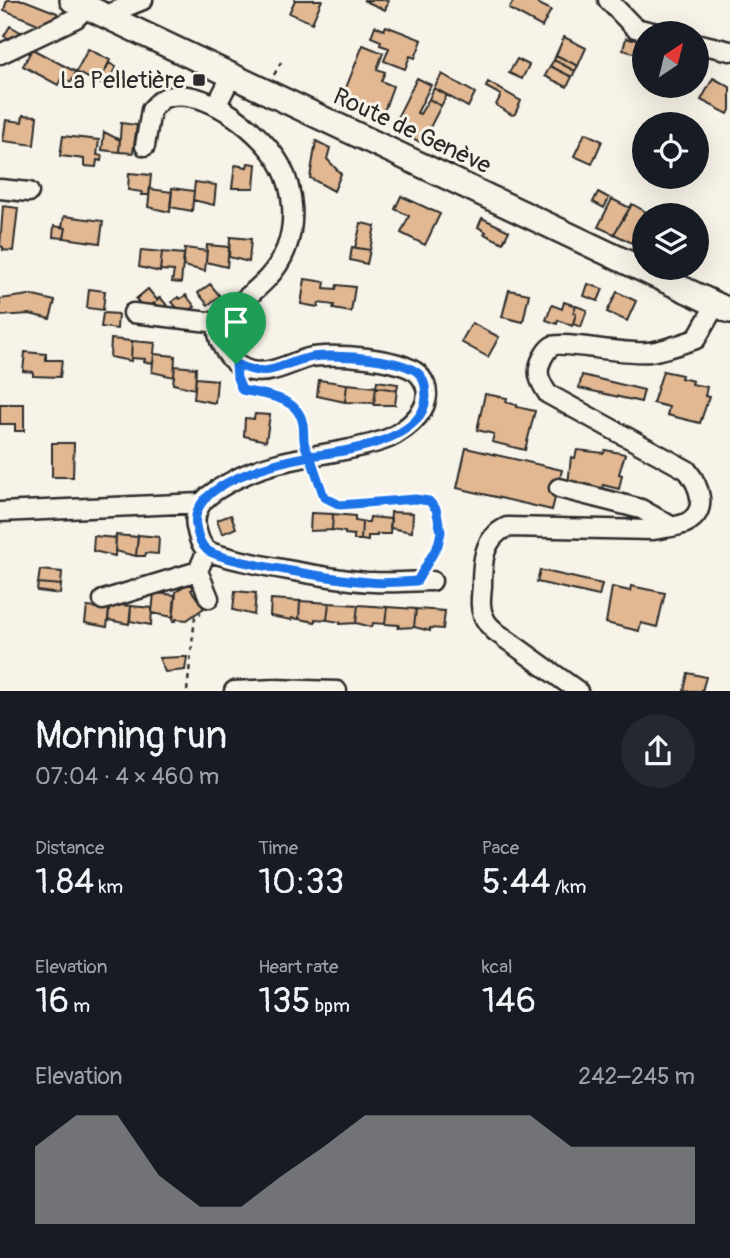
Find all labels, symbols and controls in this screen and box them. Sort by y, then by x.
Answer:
north arrow [632,21,709,98]
map controls [632,21,709,280]
place label: La Pelletière [60,66,185,95]
marker: La Pelletière [191,72,207,88]
street label: Route de Genève [328,82,496,180]
button: locate [632,112,709,189]
button: layers [632,203,709,280]
pin [206,292,266,364]
icon: arrive [217,303,255,341]
text: Morning run [35,712,227,760]
button: share [621,714,695,788]
text: 07:04 · 4 × 460 m [35,762,219,791]
text: Distance [35,836,104,860]
text: Time [258,836,298,860]
text: Pace [482,836,519,860]
text: 1.84 [35,860,94,904]
text: 10:33 [258,860,344,904]
text: 5:44 [482,860,551,904]
text: km [94,875,123,899]
text: /km [551,875,586,899]
text: Elevation [35,955,107,979]
text: Heart rate [258,955,338,979]
text: kcal [482,955,513,979]
text: 16 [35,979,69,1023]
text: 135 [258,979,311,1023]
text: 146 [482,979,536,1023]
text: m [69,994,90,1018]
text: bpm [311,994,350,1018]
text: Elevation [35,1062,123,1091]
text: 242–245 m [578,1062,695,1091]

